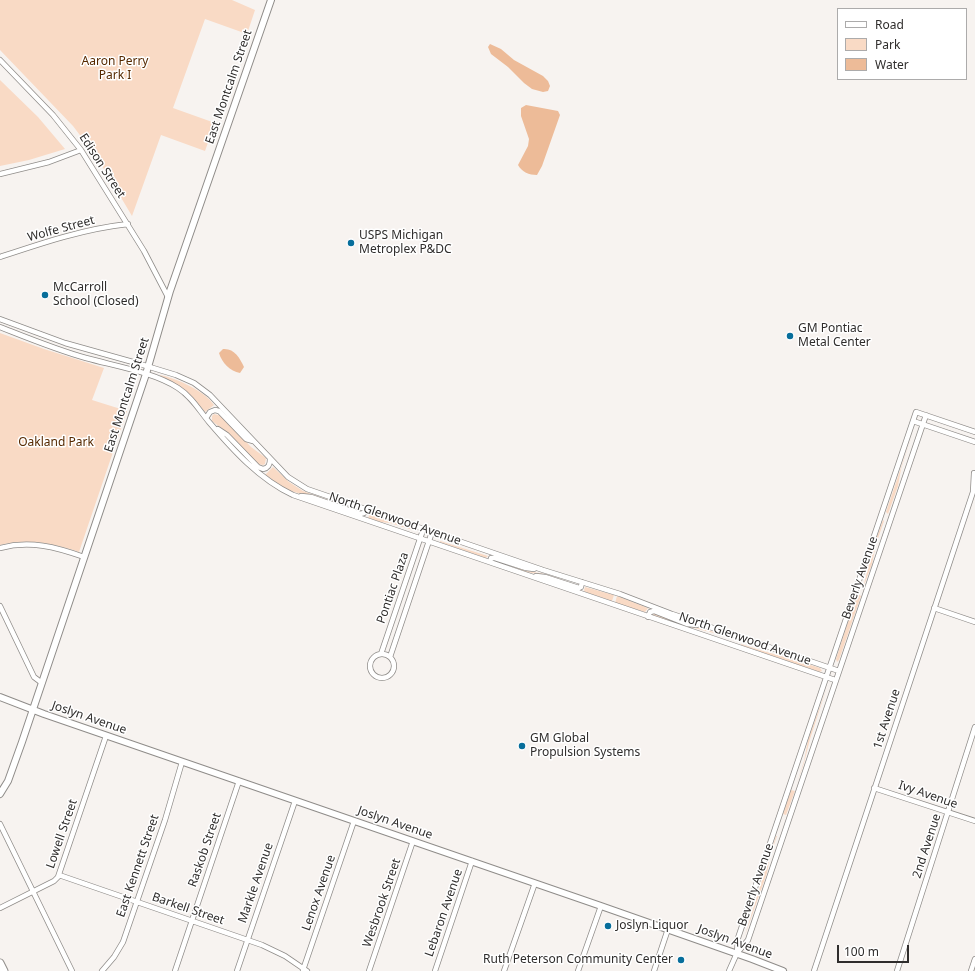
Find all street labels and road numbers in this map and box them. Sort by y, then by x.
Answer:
street label: East Montcalm Street [203,28,255,146]
street label: Edison Street [76,131,128,201]
street label: Wolfe Street [26,213,96,245]
street label: East Montcalm Street [102,336,152,454]
street label: North Glenwood Avenue [327,490,463,548]
street label: Beverly Avenue [839,535,881,621]
street label: Pontiac Plaza [374,550,412,626]
street label: North Glenwood Avenue [677,610,813,668]
street label: 1st Avenue [871,687,903,751]
street label: Joslyn Avenue [50,698,128,738]
street label: Ivy Avenue [897,778,959,812]
street label: Lowell Street [43,797,81,871]
street label: Joslyn Avenue [356,803,434,843]
street label: Raskob Street [186,811,224,889]
street label: 2nd Avenue [910,812,944,880]
street label: East Kennett Street [114,813,162,919]
street label: Markle Avenue [236,841,276,925]
street label: Beverly Avenue [735,842,777,928]
street label: Lenox Avenue [299,853,339,933]
street label: Wesbrook Street [360,857,404,949]
street label: Lebaron Avenue [422,867,466,959]
street label: Barkell Street [150,890,226,928]
street label: Joslyn Avenue [696,922,774,962]

